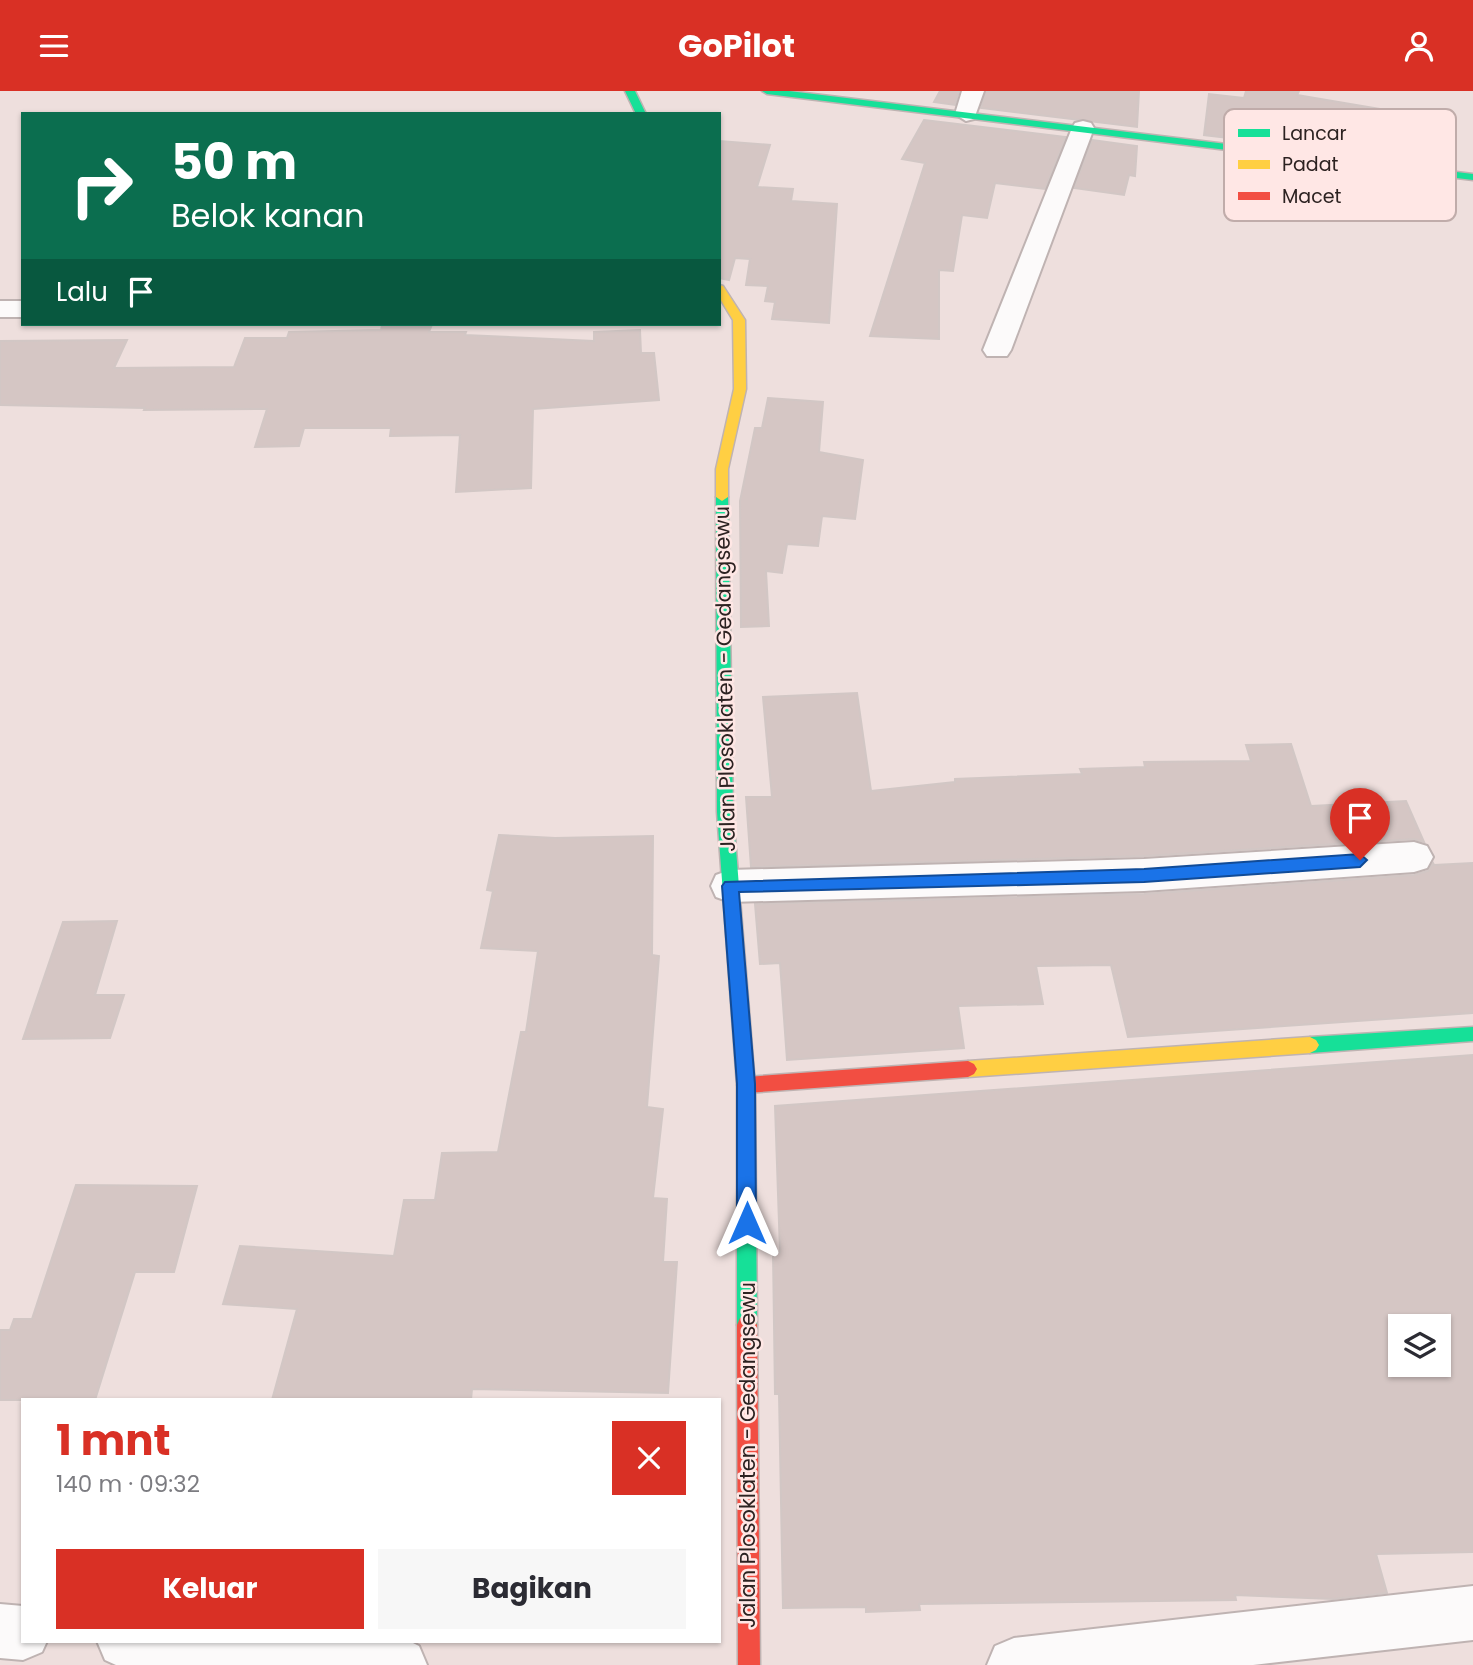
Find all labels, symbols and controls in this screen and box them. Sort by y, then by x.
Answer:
text: GoPilot [678,23,795,68]
icon: menu [35,27,73,65]
icon: person [1400,27,1438,65]
legend [1224,109,1456,221]
text: Lancar [1282,120,1347,147]
text: 50 m [171,128,297,196]
icon: right [56,140,147,231]
text: Padat [1282,151,1339,178]
text: Macet [1282,183,1342,210]
text: Belok kanan [171,193,365,238]
icon: arrive [122,273,160,311]
text: Lalu [56,274,108,310]
street label: Jalan Plosoklaten - Gedangsewu [707,506,742,852]
pin [1330,788,1390,860]
icon: arrive [1341,799,1379,837]
position arrow [710,1186,784,1260]
street label: Jalan Plosoklaten - Gedangsewu [733,1282,762,1628]
map controls [1388,1314,1451,1377]
button: layers [1388,1314,1451,1377]
text: 1 mnt [56,1411,171,1470]
button: close [612,1421,686,1495]
text: 140 m · 09:32 [56,1468,200,1500]
button: Keluar [56,1549,364,1629]
button: Bagikan [378,1549,686,1629]

